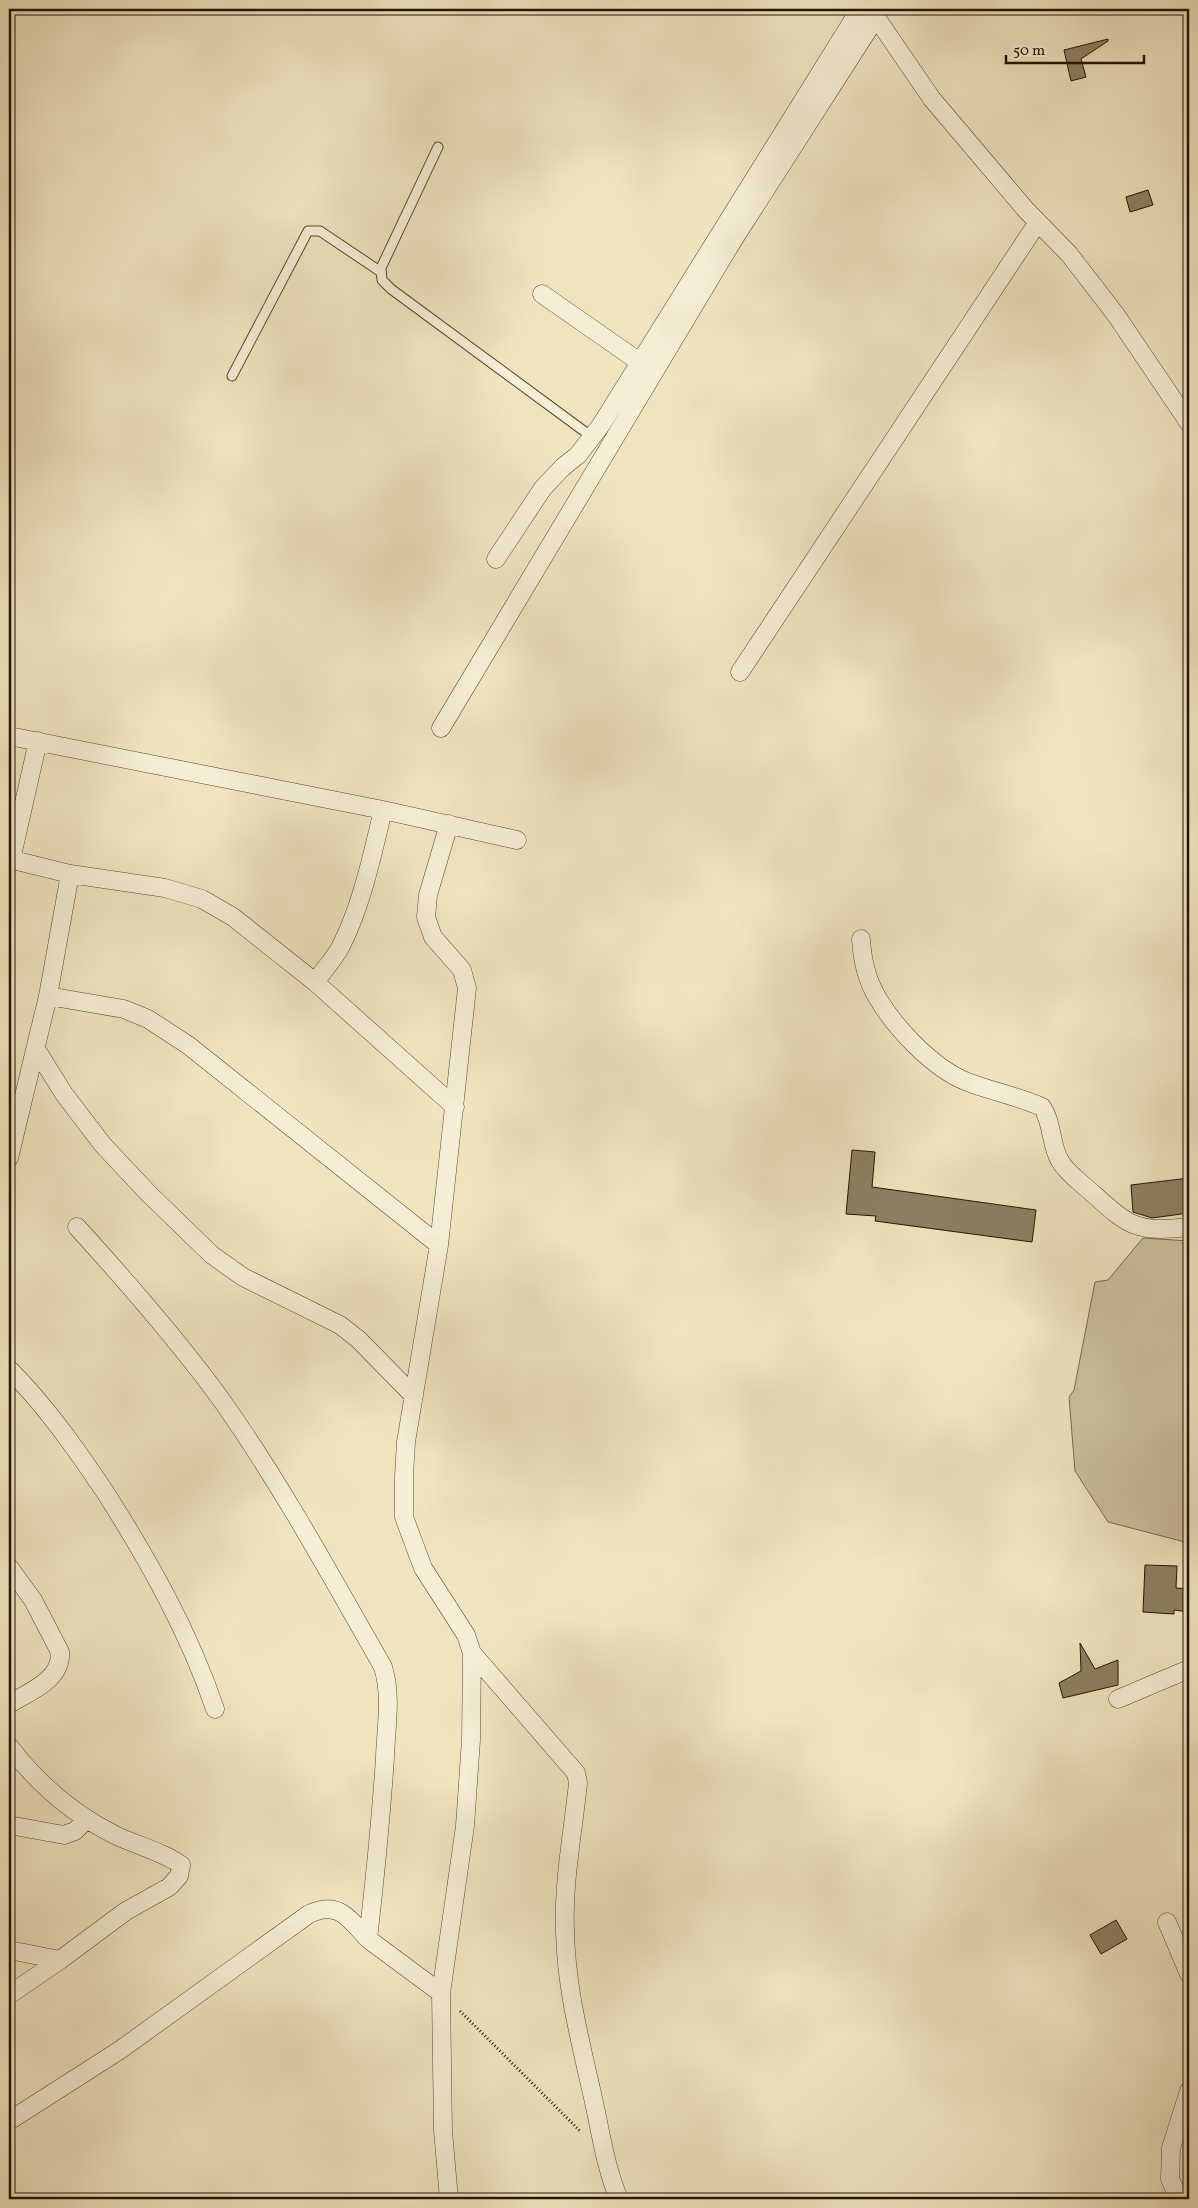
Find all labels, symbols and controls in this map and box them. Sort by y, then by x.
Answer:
scale bar [1006,32,1143,64]
text: 50 m [1013,41,1045,62]

